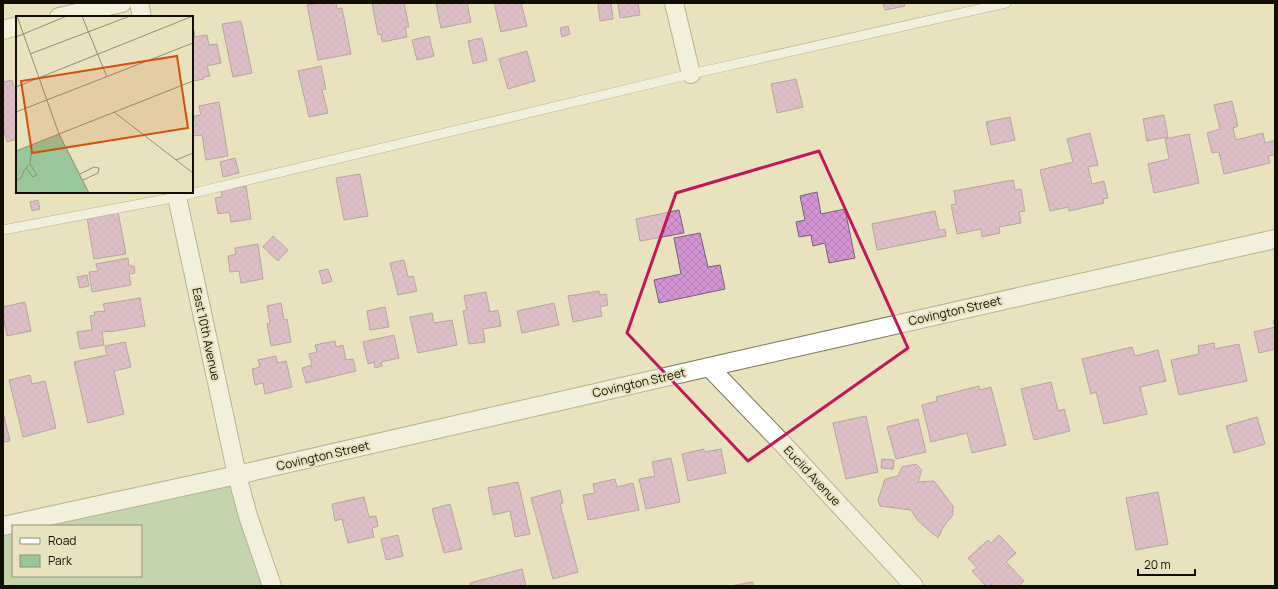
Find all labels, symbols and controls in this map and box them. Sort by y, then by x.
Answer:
inset map [16,16,193,193]
street label: East 10th Avenue [188,286,225,382]
street label: Covington Street [907,292,1003,329]
street label: Covington Street [591,364,687,401]
street label: Covington Street [275,437,371,474]
street label: Euclid Avenue [780,442,845,509]
legend [12,525,142,577]
text: Road [48,532,76,549]
scale bar [1138,551,1195,577]
text: Park [48,552,73,569]
text: 20 m [1144,556,1171,573]

